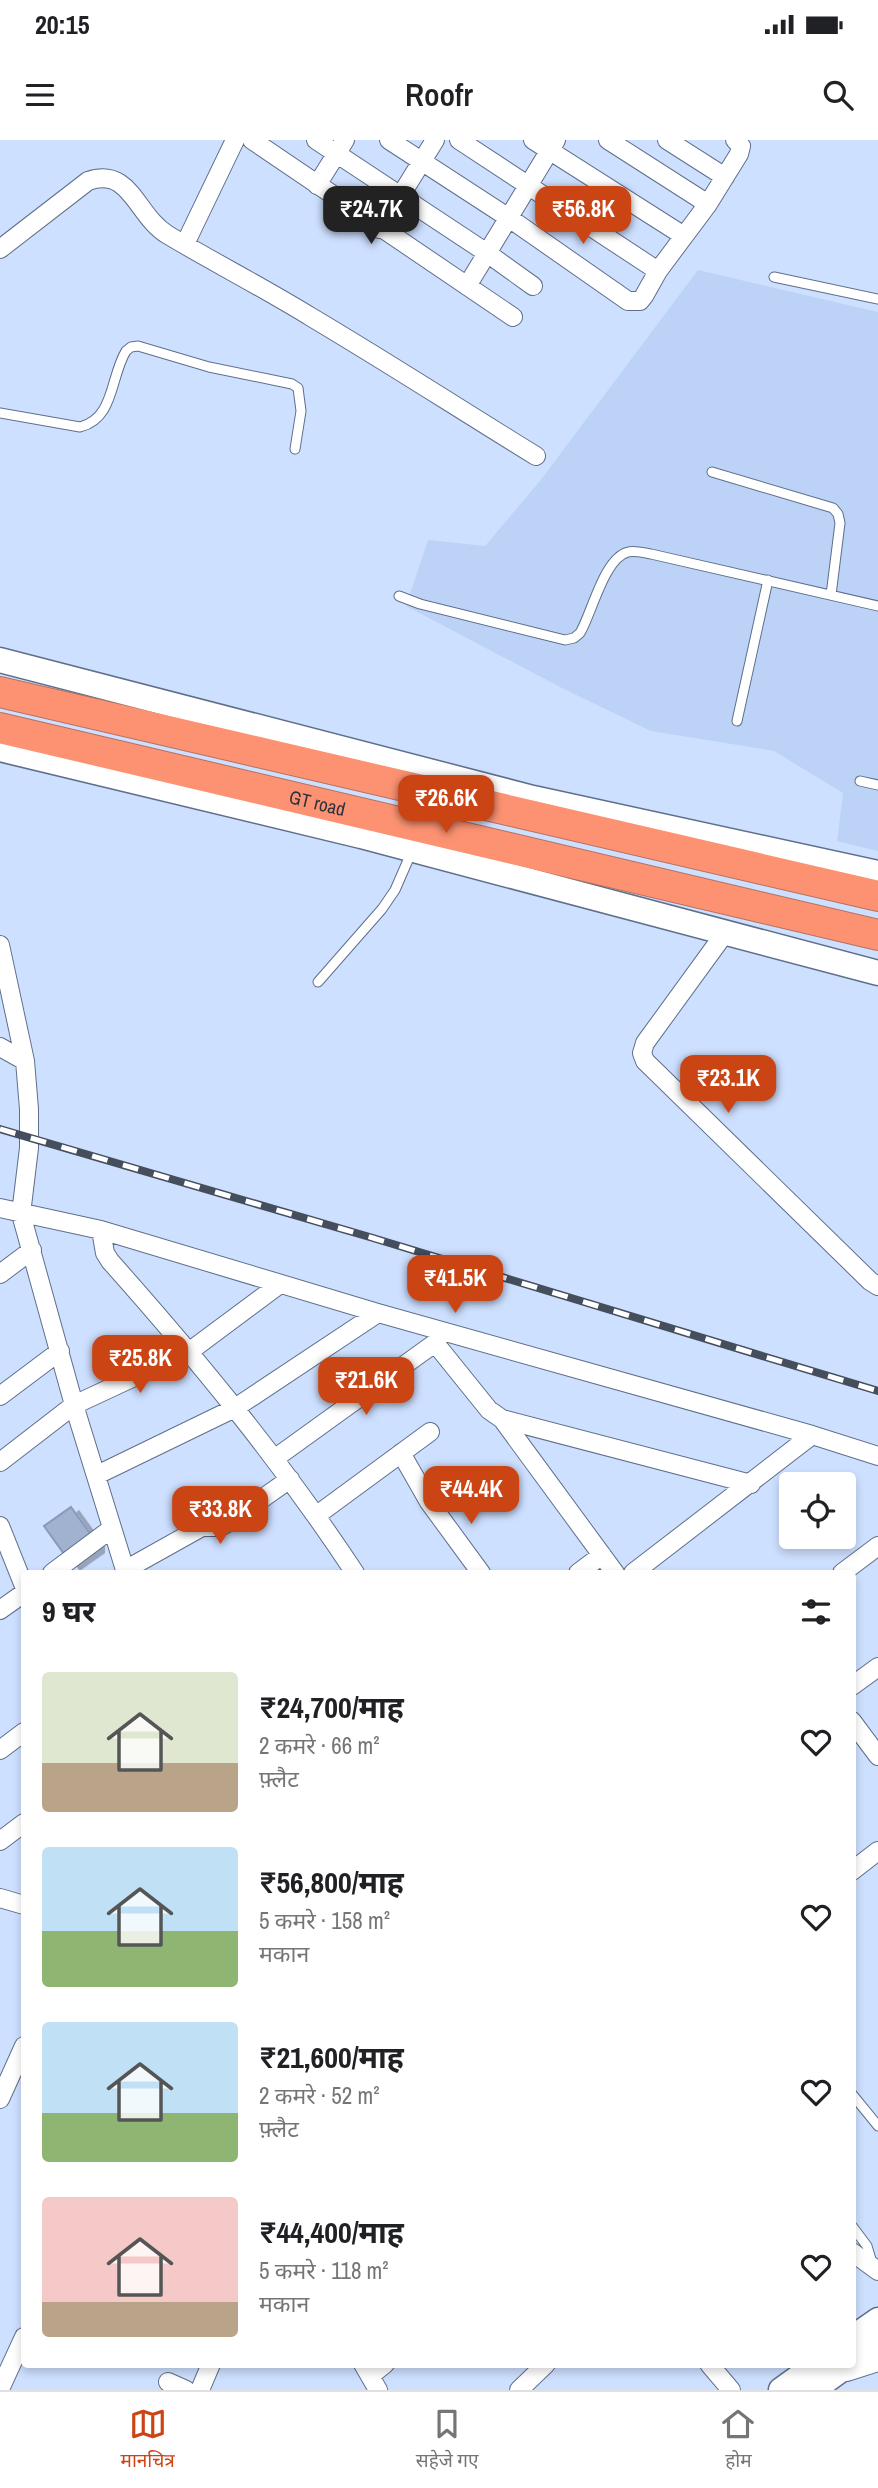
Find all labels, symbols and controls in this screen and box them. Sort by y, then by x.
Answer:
text: 20:15 [35,7,90,42]
text: Roofr [405,73,473,116]
icon: menu [21,76,59,114]
icon: search [819,76,857,114]
pin: ₹24.7K [314,186,428,246]
pin: ₹56.8K [526,186,640,246]
text: ₹24.7K [339,193,403,224]
text: ₹56.8K [551,193,615,224]
pin: ₹26.6K [389,776,503,835]
text: ₹26.6K [414,782,478,813]
street label: GT road [287,784,348,822]
pin: ₹23.1K [671,1056,785,1115]
text: ₹23.1K [696,1062,760,1093]
pin: ₹41.5K [398,1256,512,1315]
text: ₹41.5K [423,1262,487,1293]
pin: ₹25.8K [83,1336,197,1395]
text: ₹25.8K [108,1342,172,1373]
pin: ₹21.6K [309,1358,423,1417]
text: ₹21.6K [334,1364,398,1395]
pin: ₹44.4K [414,1466,528,1526]
map controls [779,1472,856,1549]
button: locate [779,1472,856,1549]
text: ₹44.4K [439,1473,503,1504]
pin: ₹33.8K [163,1486,277,1546]
text: ₹33.8K [188,1493,252,1524]
text: 9 घर [42,1591,95,1631]
icon: filters [797,1593,835,1631]
text: ₹24,700/माह [259,1687,404,1727]
icon: home [98,1700,182,1784]
icon: heart [797,1723,835,1761]
text: 2 कमरे · 66 m² [259,1730,380,1761]
text: फ़्लैट [259,1763,299,1794]
text: ₹56,800/माह [259,1862,404,1902]
icon: home [98,1875,182,1959]
icon: heart [797,1898,835,1936]
text: 5 कमरे · 158 m² [259,1905,390,1936]
text: मकान [259,1938,309,1969]
text: ₹21,600/माह [259,2037,404,2077]
icon: home [98,2050,182,2134]
icon: heart [797,2073,835,2111]
text: 2 कमरे · 52 m² [259,2080,380,2111]
text: फ़्लैट [259,2113,299,2144]
text: ₹44,400/माह [259,2212,404,2252]
icon: home [98,2225,182,2309]
icon: heart [797,2248,835,2286]
text: 5 कमरे · 118 m² [259,2255,389,2286]
text: मकान [259,2288,309,2319]
tab: मानचित्र [121,2405,175,2475]
tab: सहेजे गए [416,2405,478,2475]
tab: होम [719,2405,757,2475]

